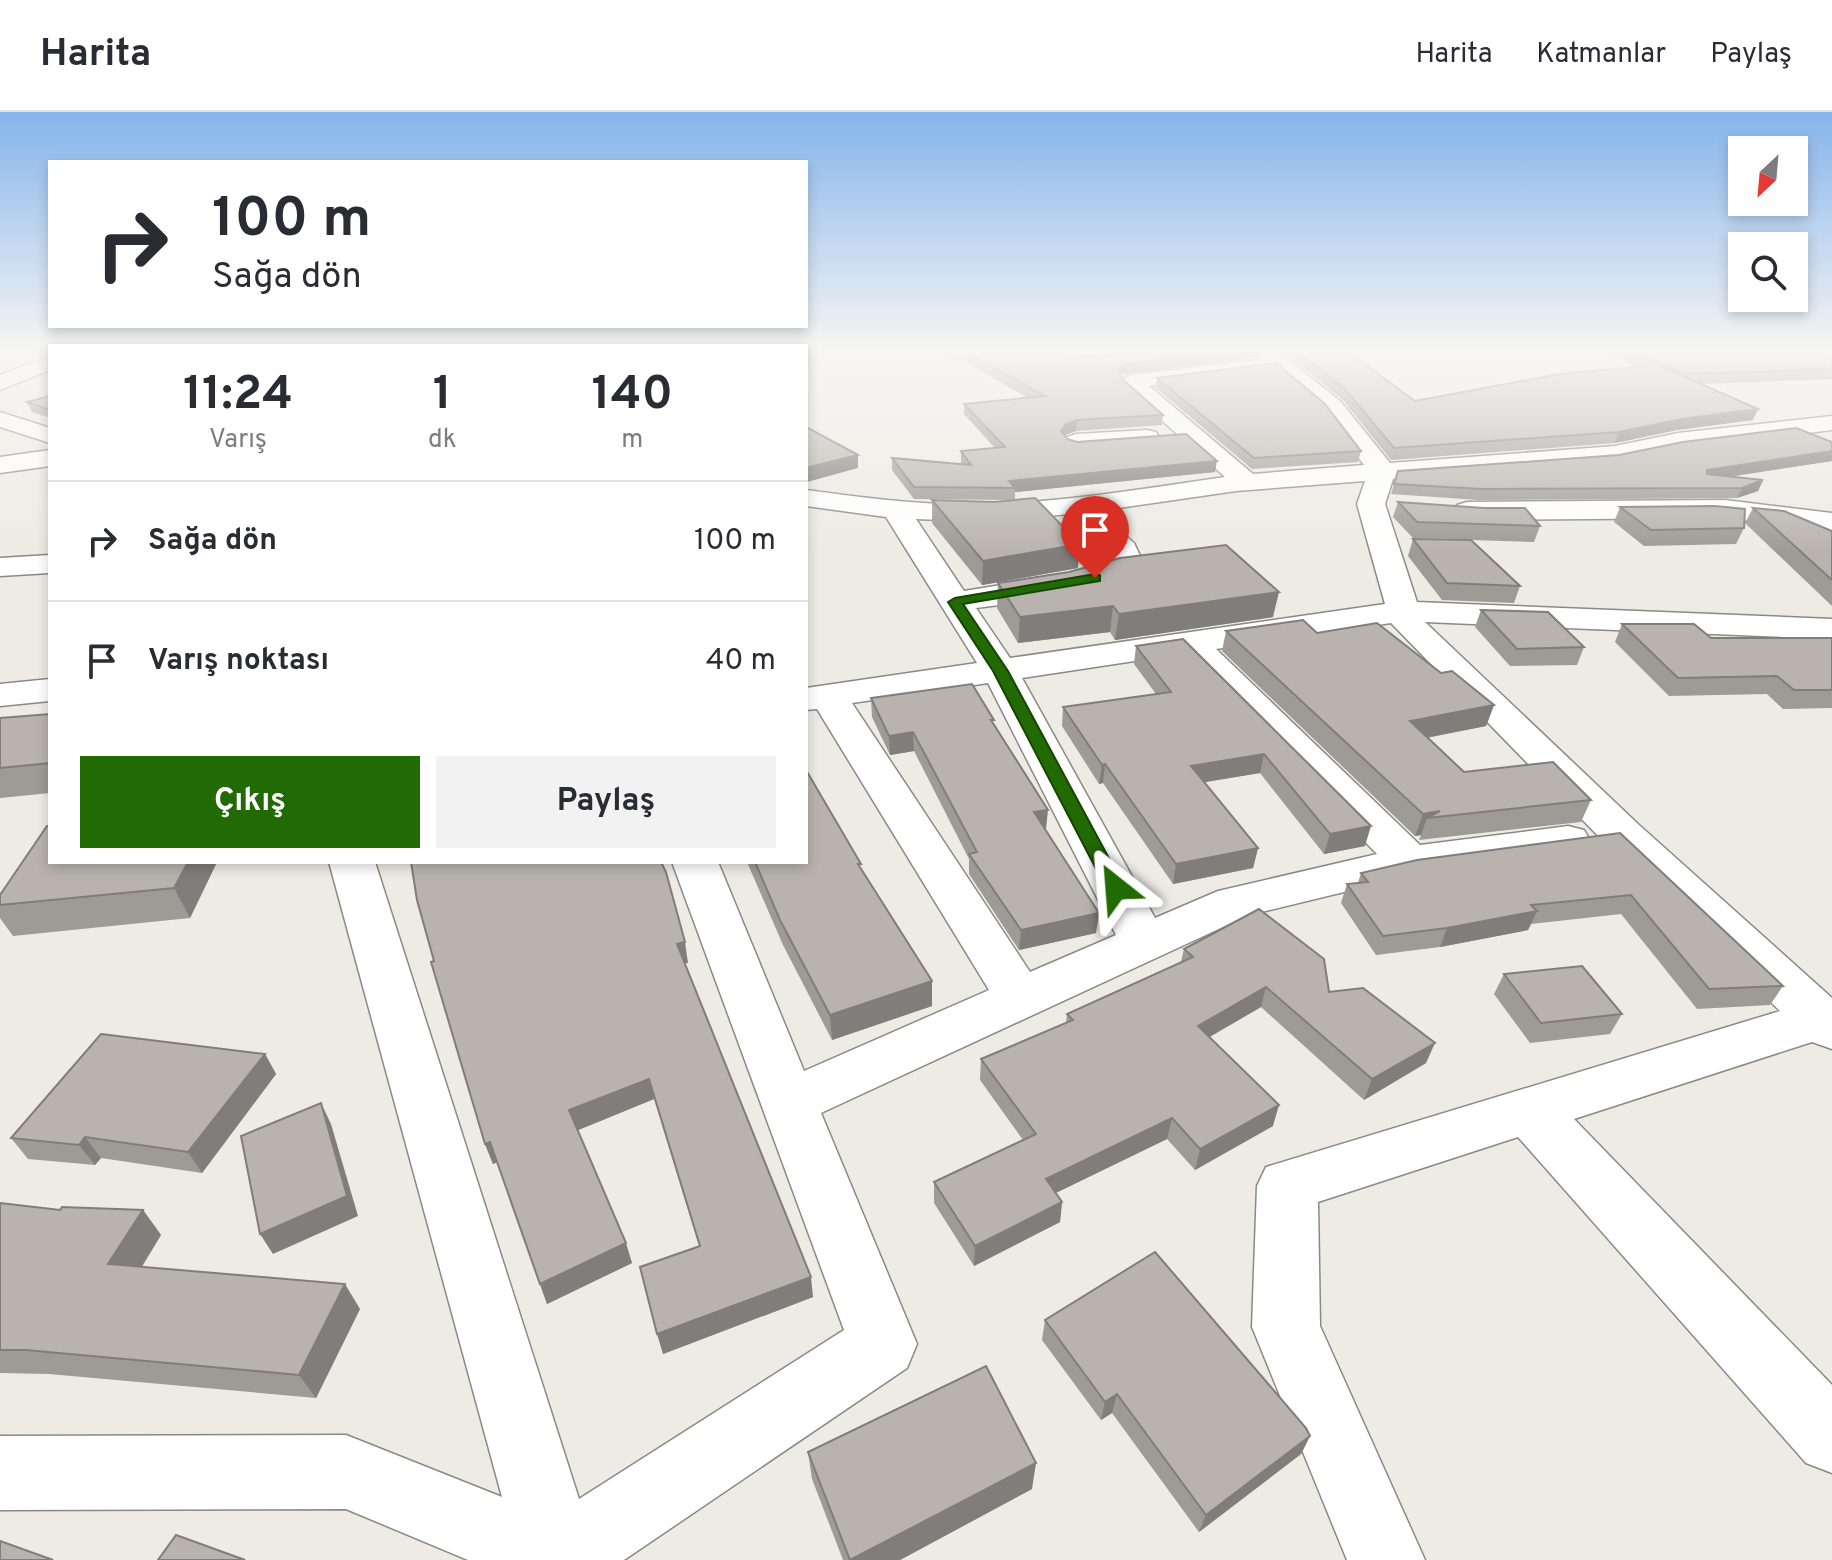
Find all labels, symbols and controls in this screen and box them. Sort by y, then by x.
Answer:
text: Harita [40,31,151,80]
text: Harita [1416,37,1492,73]
text: Katmanlar [1536,37,1666,73]
text: Paylaş [1710,37,1792,73]
north arrow [1728,136,1808,216]
map controls [1728,136,1808,312]
text: 100 m [212,186,371,256]
icon: right [80,192,184,296]
button: search [1728,232,1808,312]
text: Sağa dön [212,255,362,301]
text: 11:24 [183,366,293,426]
text: 1 [433,366,452,426]
text: 140 [591,366,673,426]
text: Varış [209,424,267,457]
text: dk [428,424,457,457]
text: m [621,424,643,457]
pin [1061,496,1129,578]
icon: arrive [1073,508,1117,552]
icon: right [80,519,124,563]
text: Sağa dön [148,523,277,560]
text: 100 m [694,523,776,560]
icon: arrive [80,639,124,683]
text: Varış noktası [148,643,329,680]
text: 40 m [706,643,776,680]
button: Çıkış [80,756,420,848]
button: Paylaş [436,756,776,848]
position arrow [1074,846,1158,930]

